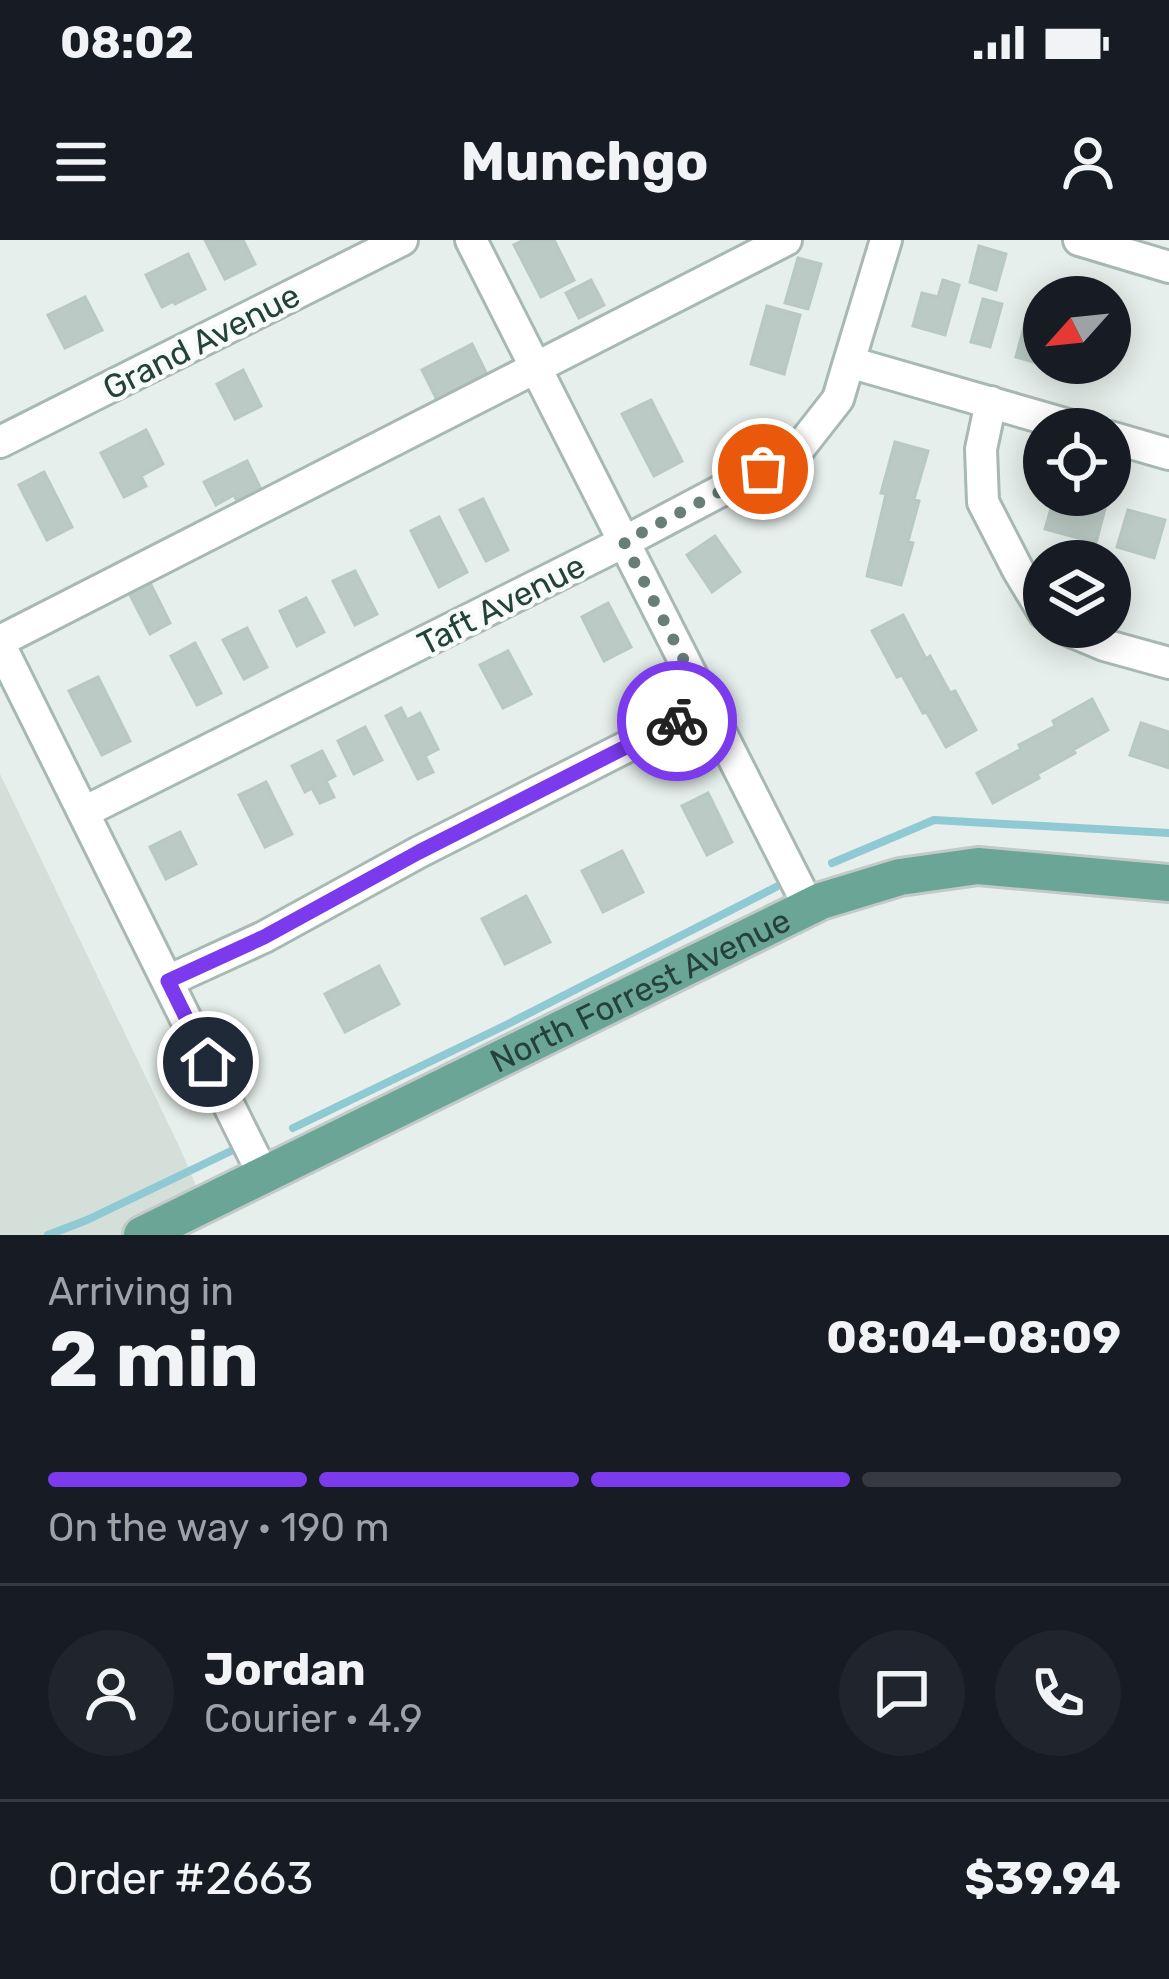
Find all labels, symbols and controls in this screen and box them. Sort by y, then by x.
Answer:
text: 08:02 [60,16,194,69]
icon: menu [48,129,114,195]
icon: person [1055,129,1121,195]
text: Munchgo [460,130,709,194]
street label: Grand Avenue [96,275,306,408]
north arrow [1023,276,1131,384]
map controls [1023,276,1131,648]
button: locate [1023,408,1131,516]
pin [712,418,814,520]
icon: bag [730,436,796,502]
button: layers [1023,540,1131,648]
street label: Taft Avenue [411,546,591,663]
courier [617,661,737,781]
icon: bike [644,688,710,754]
street label: North Forrest Avenue [484,900,797,1081]
pin [157,1011,259,1113]
icon: home [175,1029,241,1095]
text: Arriving in [48,1269,234,1315]
text: 08:04–08:09 [826,1311,1121,1364]
text: 2 min [48,1313,259,1406]
text: On the way · 190 m [48,1505,389,1551]
button: person [48,1630,174,1756]
button: chat [839,1630,965,1756]
button: phone [995,1630,1121,1756]
text: Jordan [204,1643,366,1696]
text: Courier · 4.9 [204,1696,423,1742]
text: Order #2663 [48,1852,313,1905]
text: $39.94 [964,1852,1121,1905]

